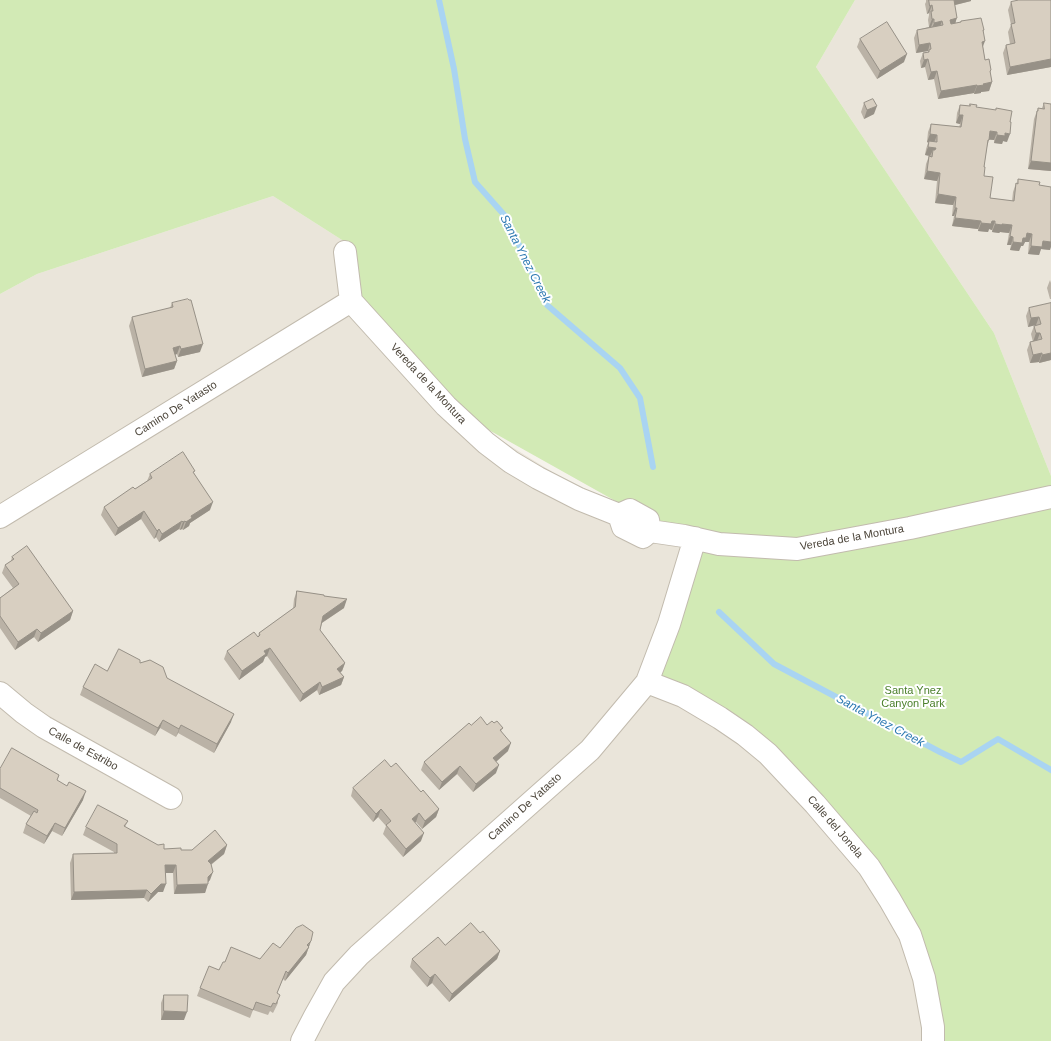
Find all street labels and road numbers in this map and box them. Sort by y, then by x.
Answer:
street label: Vereda de la Montura [387,341,469,427]
street label: Camino De Yatasto [132,378,220,440]
street label: Vereda de la Montura [799,522,905,554]
street label: Calle de Estribo [46,724,120,774]
street label: Camino De Yatasto [485,770,565,844]
street label: Calle del Jonela [804,793,866,861]

